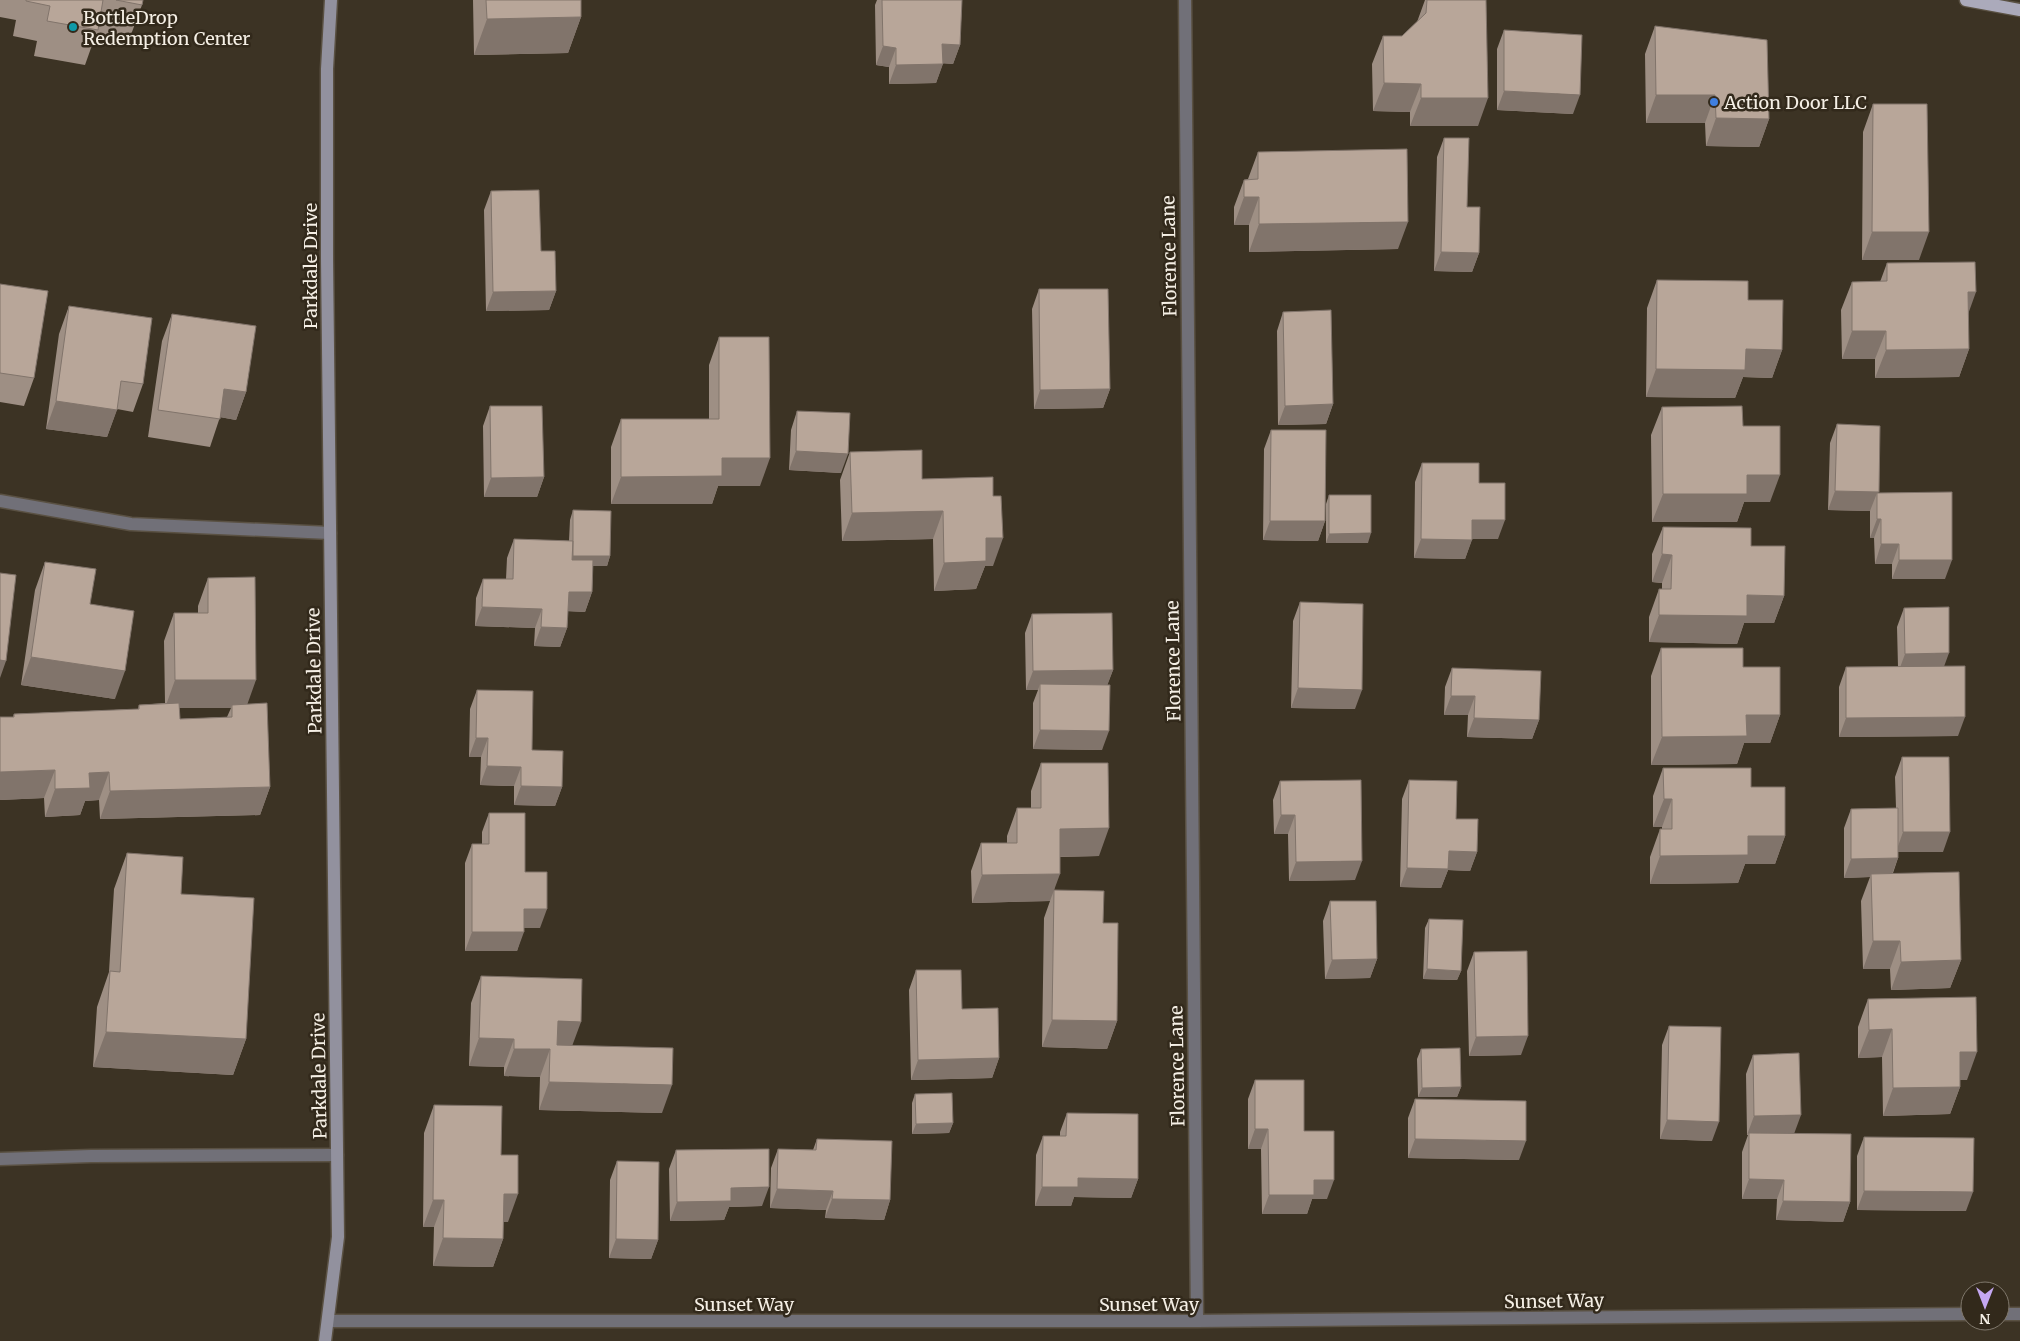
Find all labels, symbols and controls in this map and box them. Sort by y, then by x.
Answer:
place label: BottleDrop Redemption Center [83,6,250,50]
marker: BottleDrop Redemption Center [67,21,79,33]
place label: Action Door LLC [1723,91,1867,114]
marker: Action Door LLC [1708,96,1720,108]
street label: Florence Lane [1156,195,1182,317]
street label: Parkdale Drive [299,203,322,329]
street label: Florence Lane [1160,600,1186,722]
street label: Parkdale Drive [301,608,327,734]
street label: Florence Lane [1164,1005,1190,1127]
street label: Parkdale Drive [306,1013,332,1139]
north arrow [1960,1281,2010,1331]
street label: Sunset Way [1504,1289,1605,1313]
street label: Sunset Way [694,1293,795,1316]
street label: Sunset Way [1099,1293,1200,1316]
text: N [1979,1310,1991,1328]

